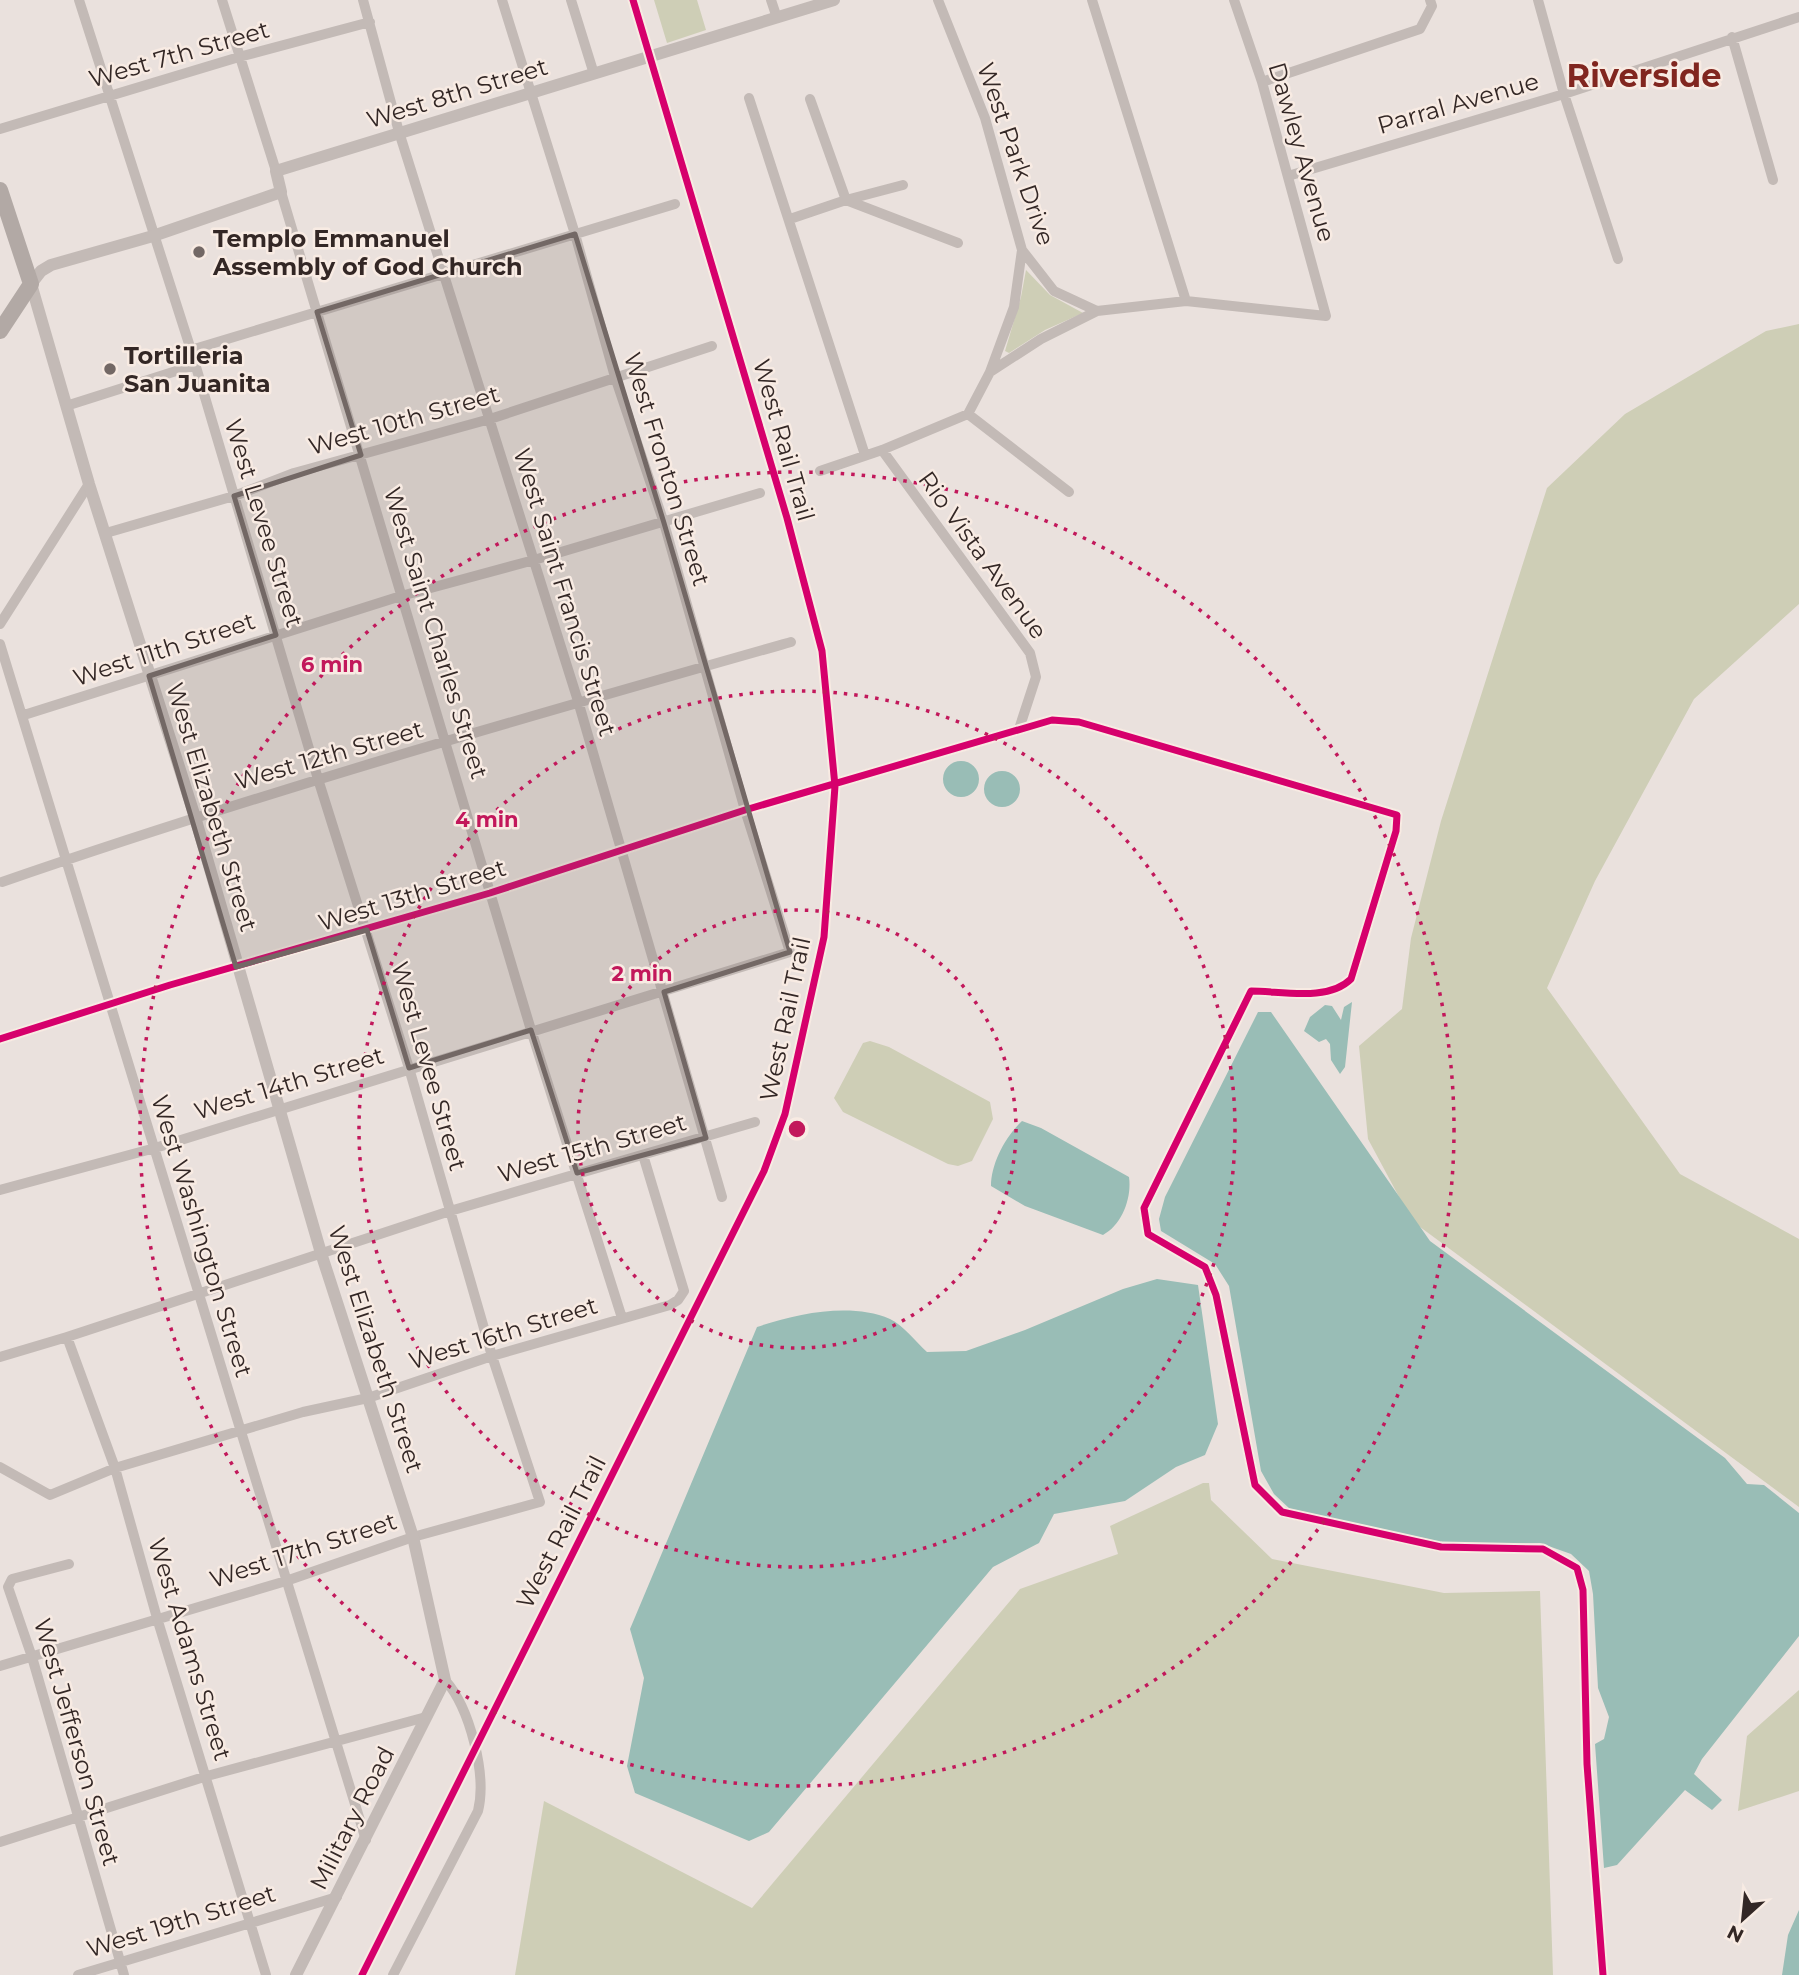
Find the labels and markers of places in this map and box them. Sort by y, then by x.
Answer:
place label: Templo Emmanuel Assembly of God Church [212,224,523,281]
marker: Templo Emmanuel Assembly of God Church [191,244,207,260]
place label: Tortilleria San Juanita [124,341,271,398]
marker: Tortilleria San Juanita [102,361,118,377]
centre of rings [785,1117,809,1141]

